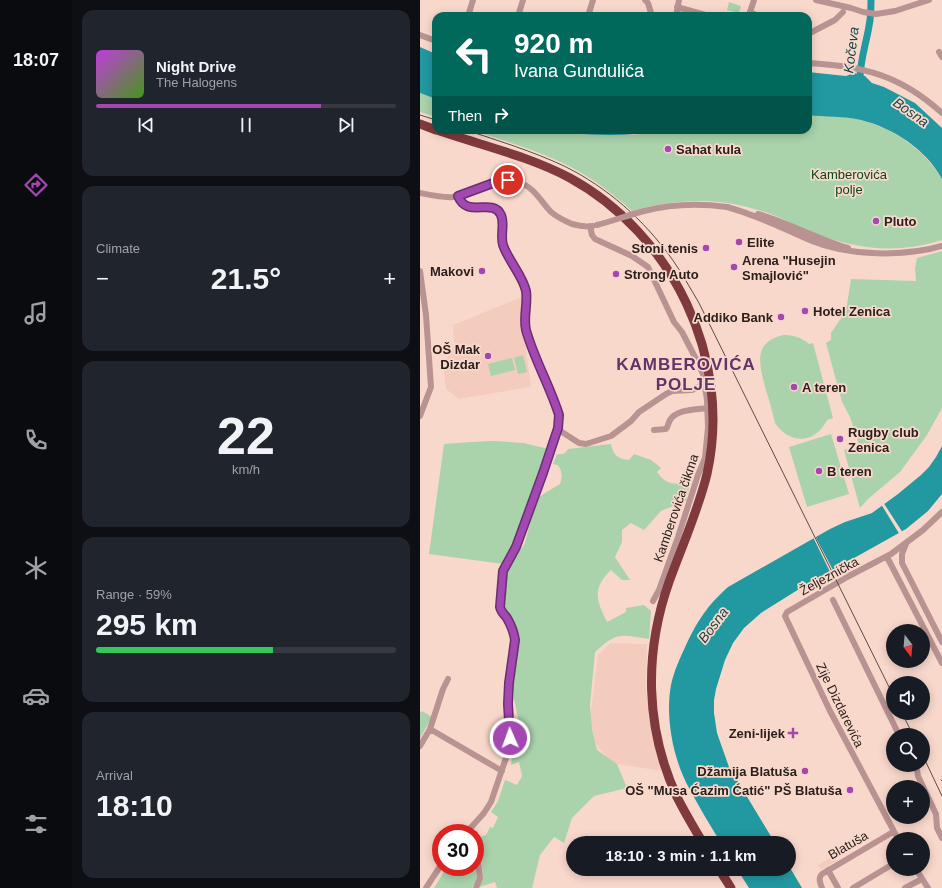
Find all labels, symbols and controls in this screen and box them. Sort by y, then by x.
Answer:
water label: Kočeva [840,26,862,74]
icon: left [448,28,500,80]
text: 920 m [514,28,593,59]
text: 18:07 [13,50,59,70]
text: Night Drive [156,58,236,75]
text: Ivana Gundulića [514,61,644,81]
text: The Halogens [156,75,237,90]
water label: Bosna [890,94,932,130]
icon: right [490,104,512,126]
text: Then [448,107,482,124]
icon: previous [135,114,157,136]
icon: pause [235,114,257,136]
icon: next [335,114,357,136]
place label: Sahat kula [676,142,742,157]
marker: Sahat kula [663,144,673,154]
pin [491,163,525,197]
park label: Kamberovića polje [811,167,888,197]
icon: arrive [497,169,519,191]
icon: directions [22,171,50,199]
place label: Pluto [884,214,917,229]
marker: Pluto [871,216,881,226]
place label: Elite [747,235,774,250]
marker: Elite [734,237,744,247]
text: Climate [96,241,140,256]
place label: Stoni tenis [632,241,698,256]
marker: Stoni tenis [701,243,711,253]
place label: Arena "Husejin Smajlović" [742,253,836,283]
text: 21.5° [211,262,281,295]
marker: Arena "Husejin Smajlović" [729,262,739,272]
place label: Makovi [430,264,474,279]
text: − [96,266,109,291]
text: + [383,266,396,291]
marker: Makovi [477,266,487,276]
place label: Strong Auto [624,267,699,282]
marker: Strong Auto [611,269,621,279]
icon: music [22,299,50,327]
place label: Hotel Zenica [813,304,891,319]
marker: Hotel Zenica [800,306,810,316]
place label: Addiko Bank [694,310,774,325]
marker: Addiko Bank [776,312,786,322]
place label: OŠ Mak Dizdar [432,342,481,372]
marker: OŠ Mak Dizdar [483,351,493,361]
district label: KAMBEROVIĆA POLJE [616,355,756,394]
place label: A teren [802,380,846,395]
marker: A teren [789,382,799,392]
text: 22 [217,407,275,465]
place label: Rugby club Zenica [848,425,919,455]
icon: phone [22,426,50,454]
marker: Rugby club Zenica [835,434,845,444]
street label: Kamberovića čikma [650,451,702,564]
text: km/h [232,462,260,477]
place label: B teren [827,464,872,479]
marker: B teren [814,466,824,476]
street label: Željeznička [797,553,862,598]
icon: climate [22,554,50,582]
text: Range · 59% [96,587,172,602]
water label: Bosna [695,604,731,646]
text: 295 km [96,608,198,641]
north arrow [886,624,930,668]
map controls [886,624,930,876]
street label: Zije Dizdarevića [813,660,867,751]
button: sound [886,676,930,720]
icon: car [22,682,50,710]
position arrow [489,717,531,759]
place label: Zeni-lijek [729,726,786,741]
marker: Zeni-lijek [788,728,798,738]
button: search [886,728,930,772]
place label: Džamija Blatuša [697,764,798,779]
marker: Džamija Blatuša [800,766,810,776]
text: Arrival [96,768,133,783]
button: + [886,780,930,824]
place label: OŠ "Musa Ćazim Ćatić" PŠ Blatuša [625,783,843,798]
marker: OŠ "Musa Ćazim Ćatić" PŠ Blatuša [845,785,855,795]
text: 18:10 [96,789,173,822]
icon: filters [22,810,50,838]
speed limit sign: 30 [432,824,484,876]
street label: Blatuša [825,827,871,862]
button: − [886,832,930,876]
text: 18:10 · 3 min · 1.1 km [606,847,756,864]

